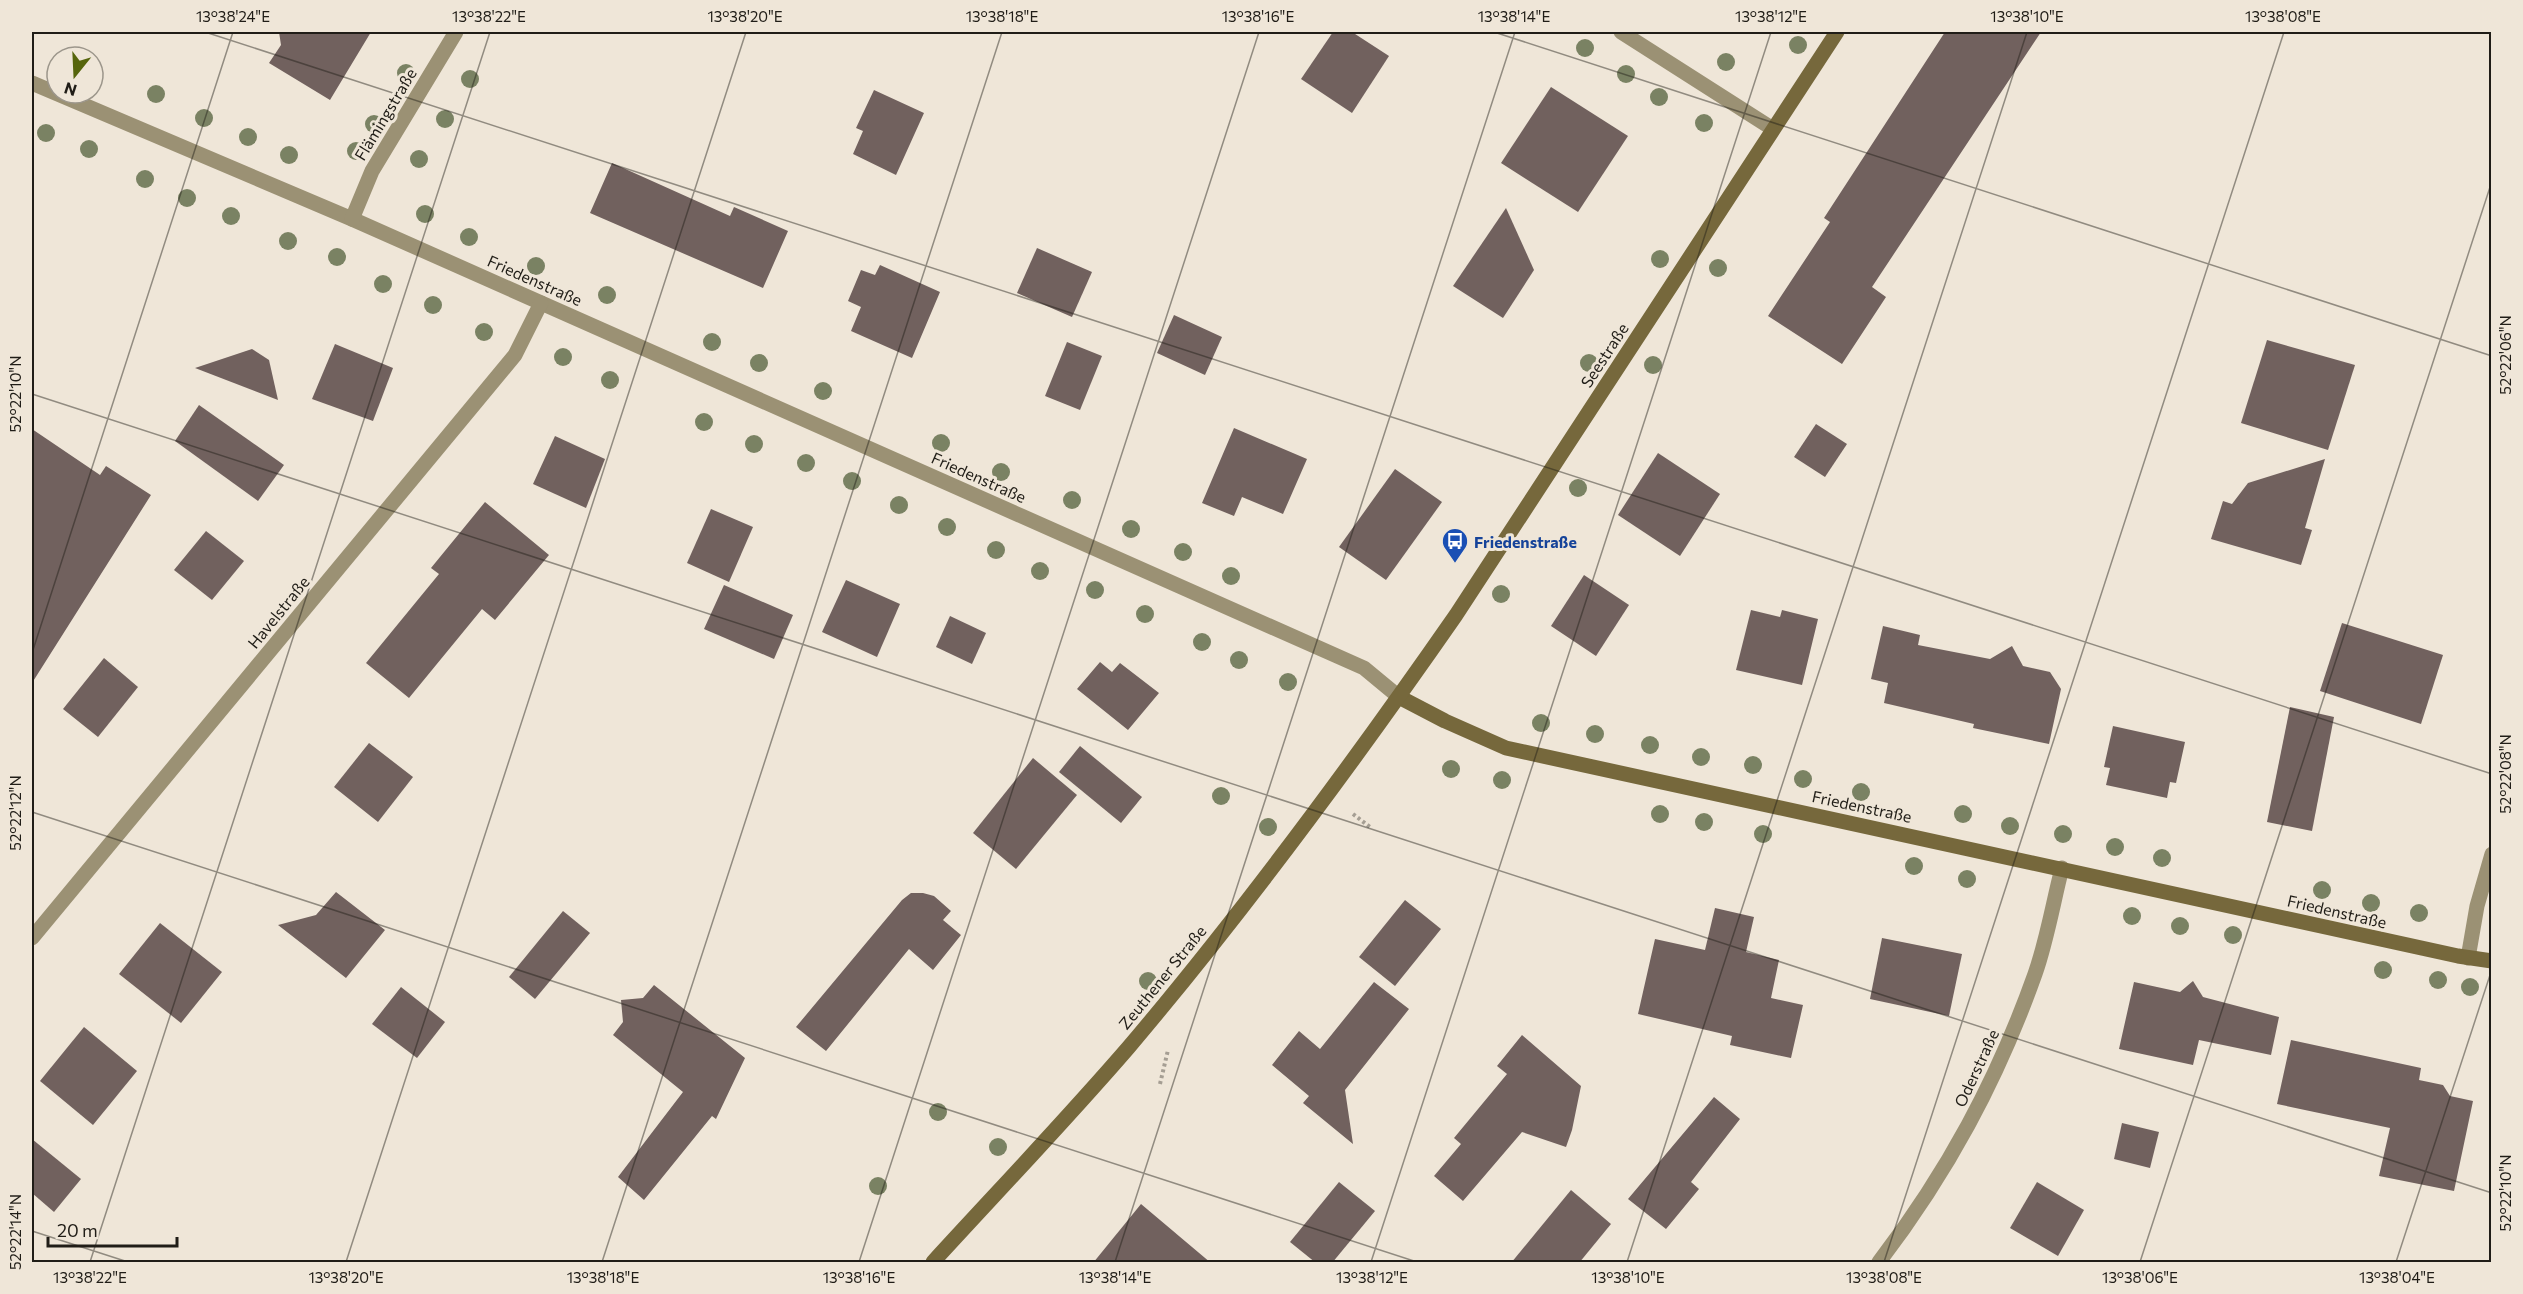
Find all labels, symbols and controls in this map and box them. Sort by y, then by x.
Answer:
text: 13°38'24"E [196,7,270,25]
text: 13°38'22"E [452,7,526,25]
text: 13°38'20"E [707,7,783,25]
text: 13°38'18"E [966,7,1038,25]
text: 13°38'16"E [1222,7,1294,25]
text: 13°38'14"E [1478,7,1550,25]
text: 13°38'12"E [1735,7,1807,25]
text: 13°38'10"E [1990,7,2064,25]
text: 13°38'08"E [2245,7,2321,25]
north arrow [45,45,105,105]
street label: Flämingstraße [350,65,420,163]
text: N [62,79,79,101]
street label: Friedenstraße [485,251,585,309]
text: 52°22'06"N [2496,315,2514,395]
street label: Seestraße [1576,319,1632,391]
text: 52°22'10"N [6,356,24,432]
street label: Friedenstraße [929,448,1029,506]
bus stop icon: Friedenstraße [1440,526,1470,564]
place label: Friedenstraße [1474,532,1577,551]
street label: Havelstraße [243,572,313,652]
text: 52°22'08"N [2496,734,2514,814]
text: 52°22'12"N [6,775,24,851]
street label: Friedenstraße [1810,786,1914,826]
street label: Friedenstraße [2286,890,2388,932]
street label: Zeuthener Straße [1114,921,1210,1033]
street label: Oderstraße [1950,1026,2002,1110]
text: 52°22'10"N [2496,1155,2514,1231]
text: 52°22'14"N [6,1194,24,1270]
scale bar [48,1210,177,1248]
text: 20 m [57,1219,98,1241]
text: 13°38'22"E [53,1268,127,1286]
text: 13°38'20"E [308,1268,384,1286]
text: 13°38'18"E [567,1268,639,1286]
text: 13°38'16"E [823,1268,895,1286]
text: 13°38'14"E [1079,1268,1151,1286]
text: 13°38'12"E [1336,1268,1408,1286]
text: 13°38'10"E [1591,1268,1665,1286]
text: 13°38'08"E [1846,1268,1922,1286]
text: 13°38'06"E [2102,1268,2178,1286]
text: 13°38'04"E [2359,1268,2435,1286]

